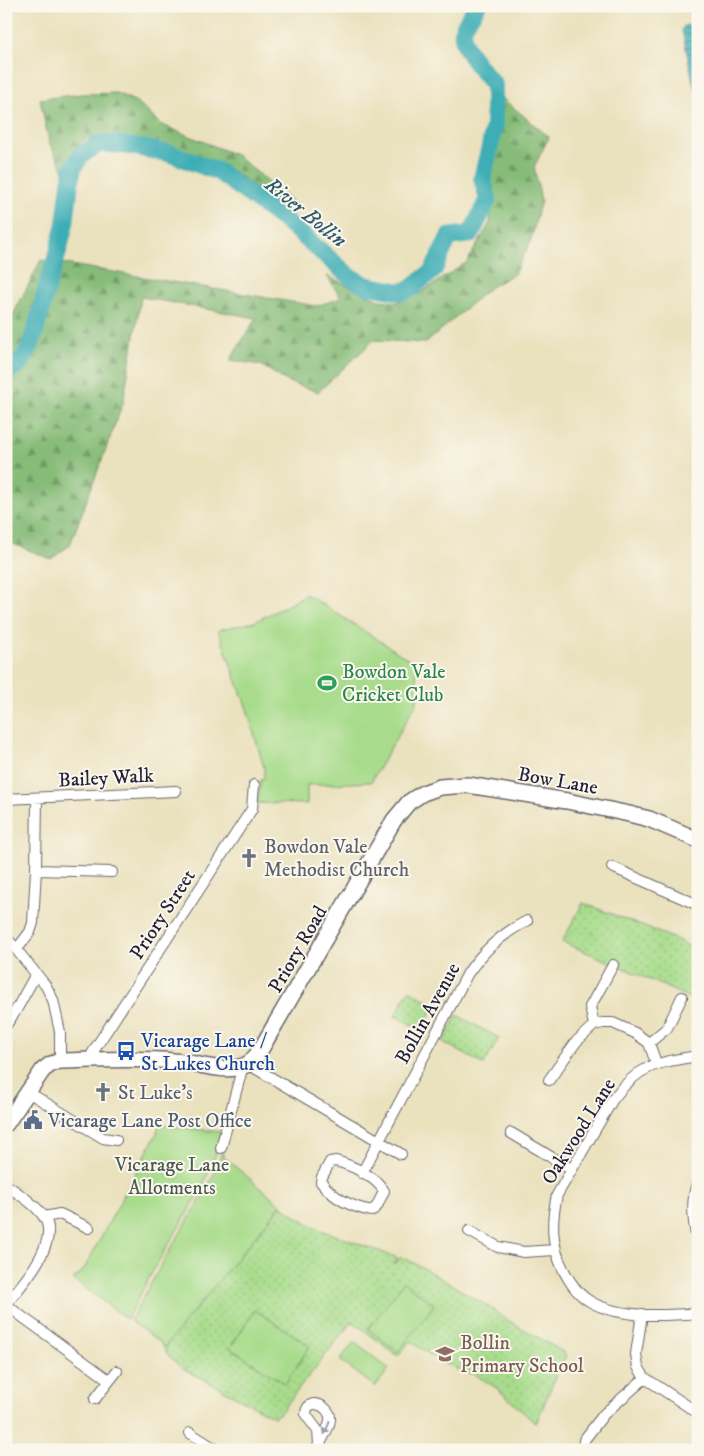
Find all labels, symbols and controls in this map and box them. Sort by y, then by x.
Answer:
water label: River Bollin [258,171,352,254]
place label: Bowdon Vale Cricket Club [342,660,446,708]
sports icon: Bowdon Vale Cricket Club [316,672,338,694]
street label: Bow Lane [516,762,600,801]
street label: Bailey Walk [58,764,155,793]
place label: Bowdon Vale Methodist Church [264,835,410,883]
church icon: Bowdon Vale Methodist Church [238,847,260,869]
street label: Priory Street [125,865,202,965]
street label: Priory Road [263,902,333,998]
street label: Bollin Avenue [390,959,466,1069]
place label: Vicarage Lane / St Lukes Church [140,1029,276,1077]
bus stop icon: Vicarage Lane / St Lukes Church [115,1040,137,1062]
street label: Oakwood Lane [537,1074,622,1190]
church icon: St Luke's [92,1081,114,1103]
place label: St Luke's [118,1081,193,1106]
public building icon: Vicarage Lane Post Office [22,1109,44,1131]
place label: Vicarage Lane Post Office [47,1109,252,1134]
park label: Vicarage Lane Allotments [114,1153,229,1201]
place label: Bollin Primary School [460,1331,584,1379]
school or university icon: Bollin Primary School [434,1343,456,1365]
one-way arrow [322,1421,330,1435]

